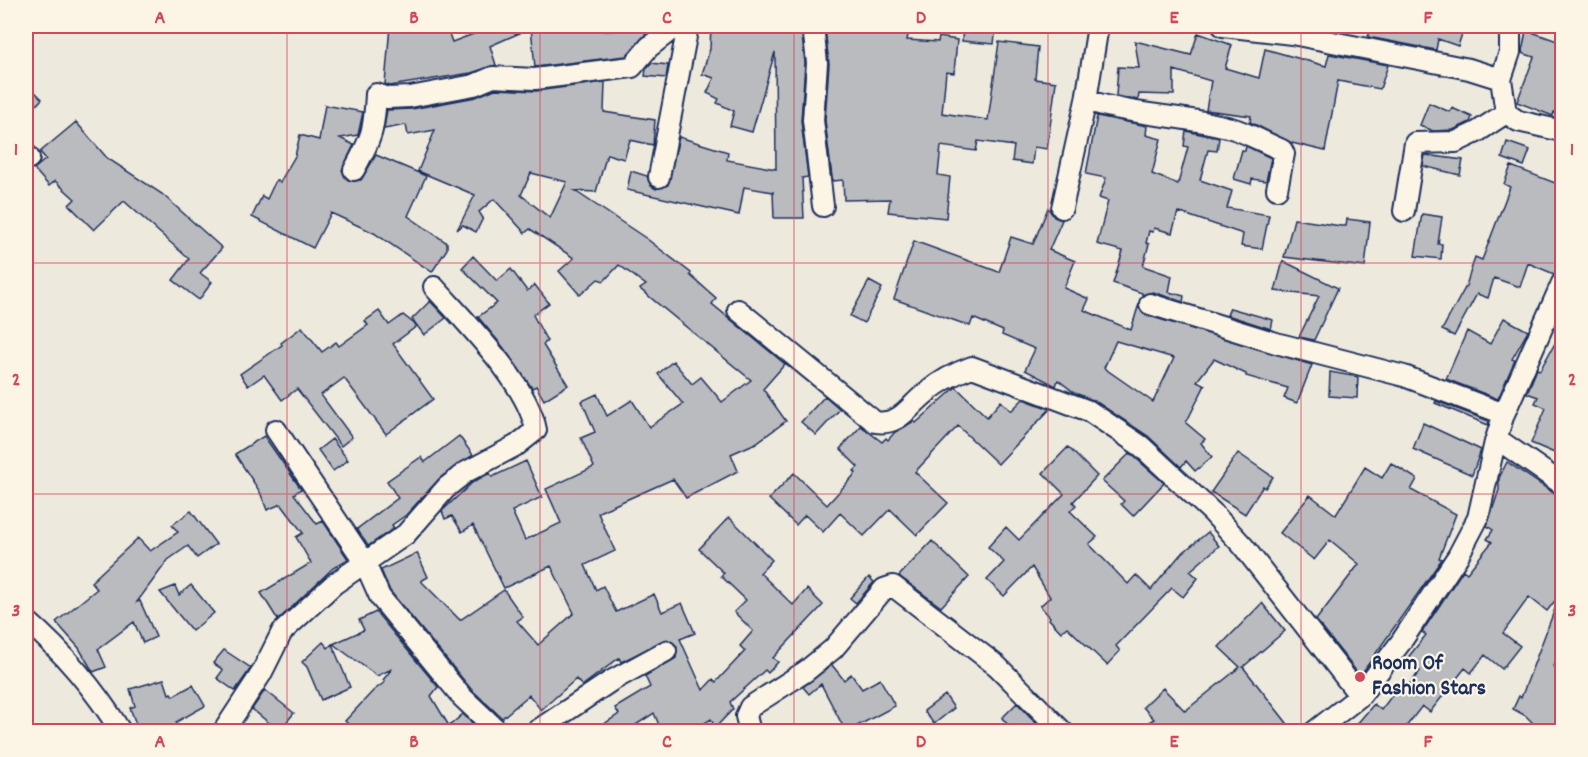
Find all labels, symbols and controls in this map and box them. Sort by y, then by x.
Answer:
text: A [155,5,166,33]
text: B [409,5,419,33]
text: C [662,5,672,33]
text: D [916,5,927,33]
text: E [1169,5,1179,33]
text: F [1424,5,1434,33]
text: 1 [14,137,18,165]
text: 1 [1570,137,1574,165]
text: 2 [12,367,20,395]
text: 2 [1568,367,1576,395]
text: 3 [12,598,20,626]
text: 3 [1568,598,1576,626]
place label: Room Of Fashion Stars [1372,649,1486,705]
marker: Room Of Fashion Stars [1353,670,1367,684]
text: A [155,729,166,757]
text: B [409,729,419,757]
text: C [662,729,672,757]
text: D [916,729,927,757]
text: E [1169,729,1179,757]
text: F [1424,729,1434,757]

